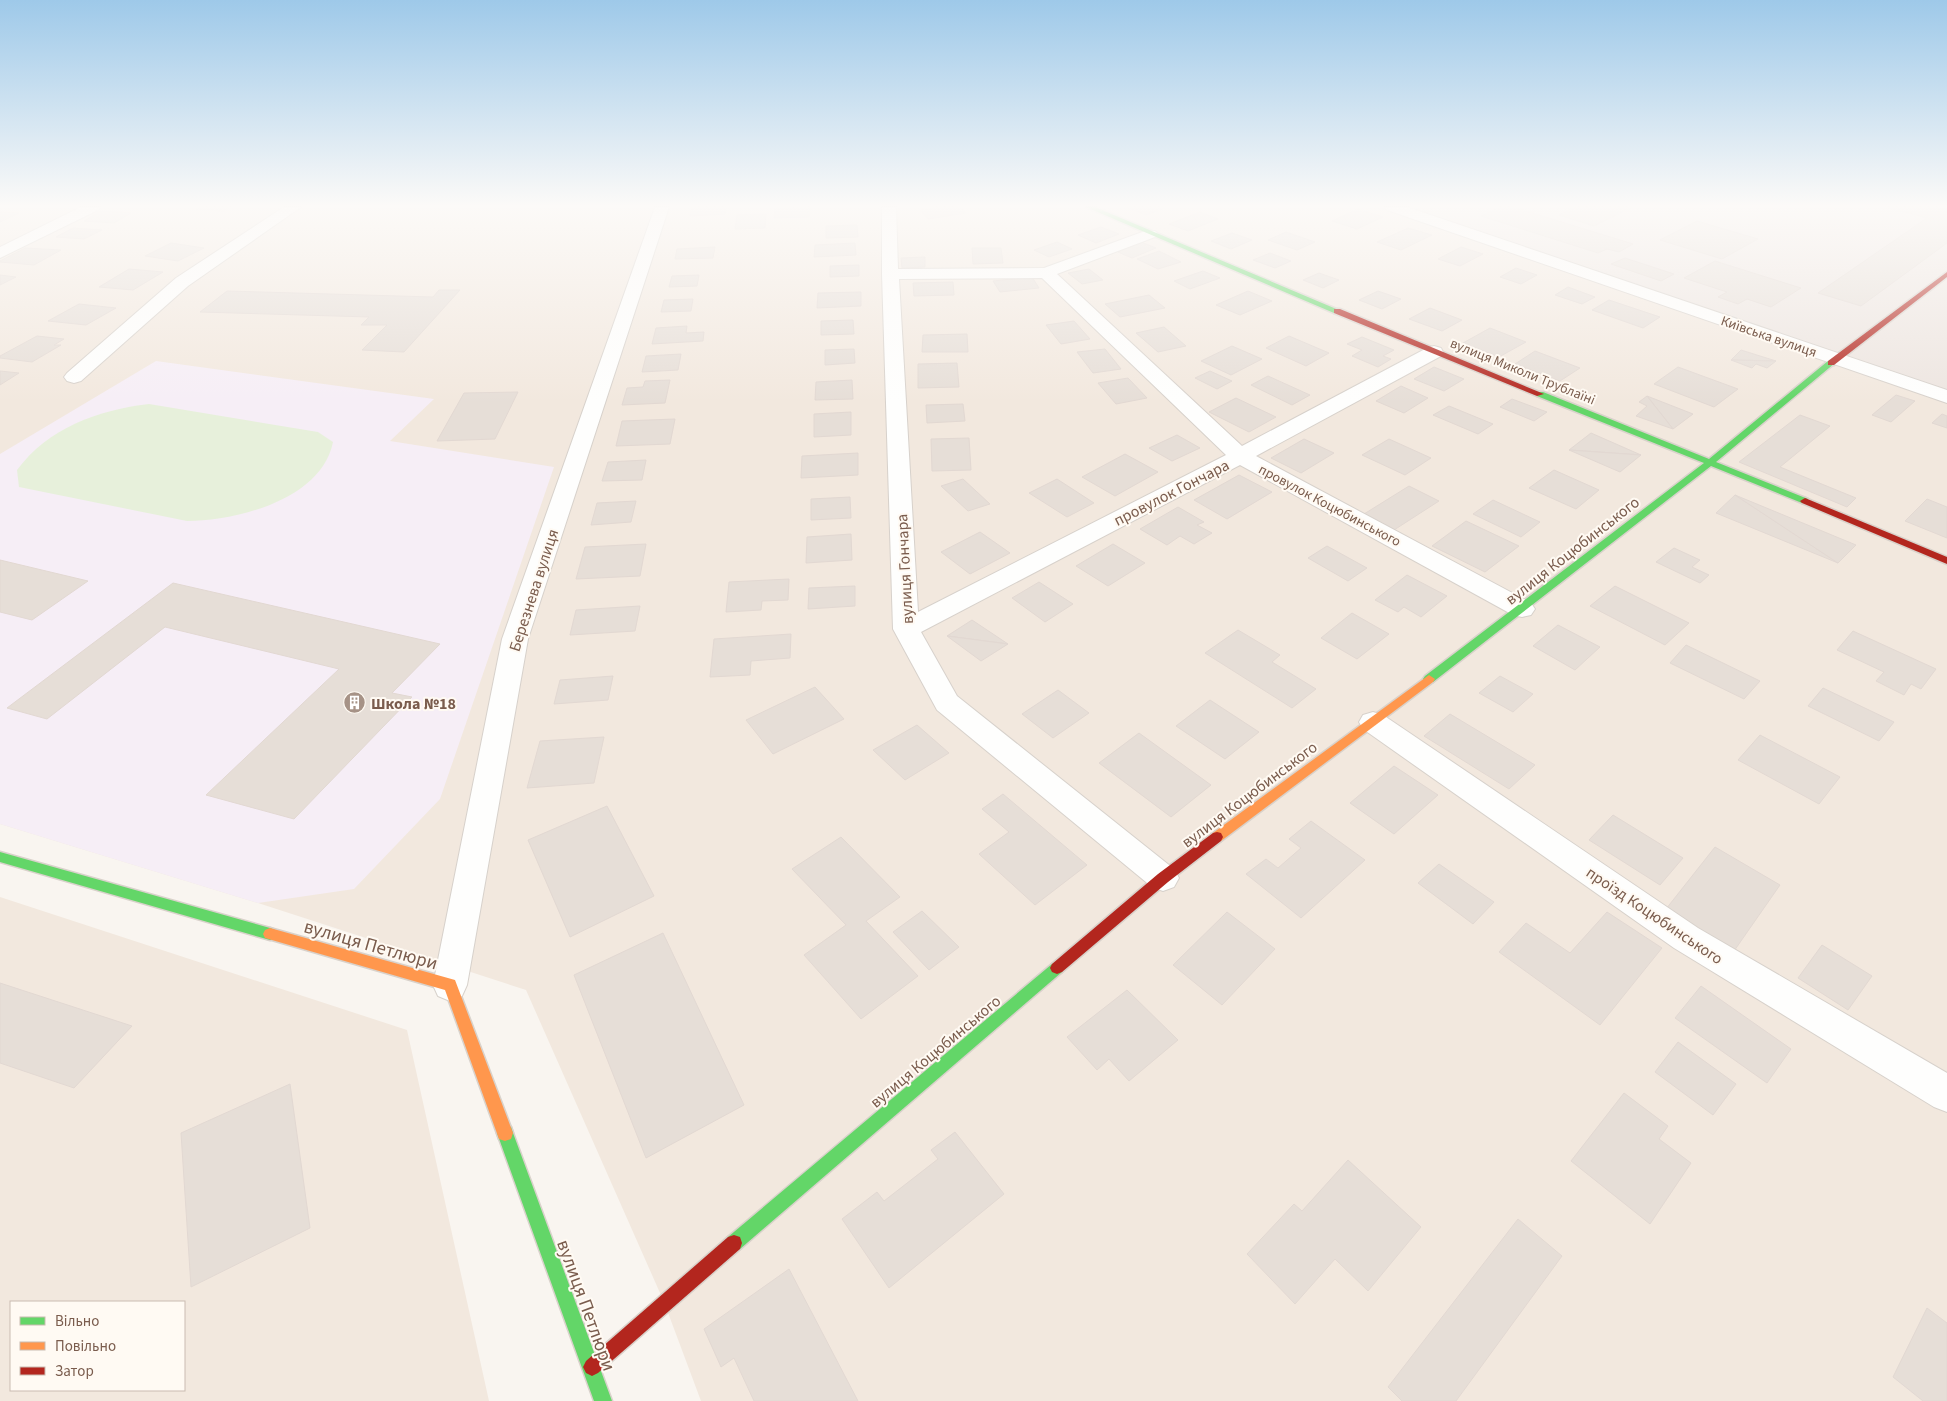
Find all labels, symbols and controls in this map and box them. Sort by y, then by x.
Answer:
street label: Київська вулиця [1718,311,1819,363]
street label: вулиця Миколи Трублаїні [1447,334,1598,410]
street label: провулок Гончара [1110,454,1233,532]
street label: провулок Коцюбинського [1255,460,1404,552]
street label: вулиця Коцюбинського [1501,491,1644,610]
street label: вулиця Гончара [891,513,919,625]
street label: Березнева вулиця [504,526,564,654]
building icon: Школа №18 [343,691,367,715]
place label: Школа №18 [371,693,456,715]
street label: вулиця Коцюбинського [1177,736,1322,853]
street label: проїзд Коцюбинського [1582,862,1727,970]
street label: вулиця Петлюри [300,913,441,977]
street label: вулиця Коцюбинського [866,990,1006,1113]
street label: вулиця Петлюри [549,1236,622,1375]
legend [10,1301,185,1391]
text: Вільно [55,1311,99,1332]
text: Повільно [55,1336,116,1357]
text: Затор [55,1361,94,1382]

